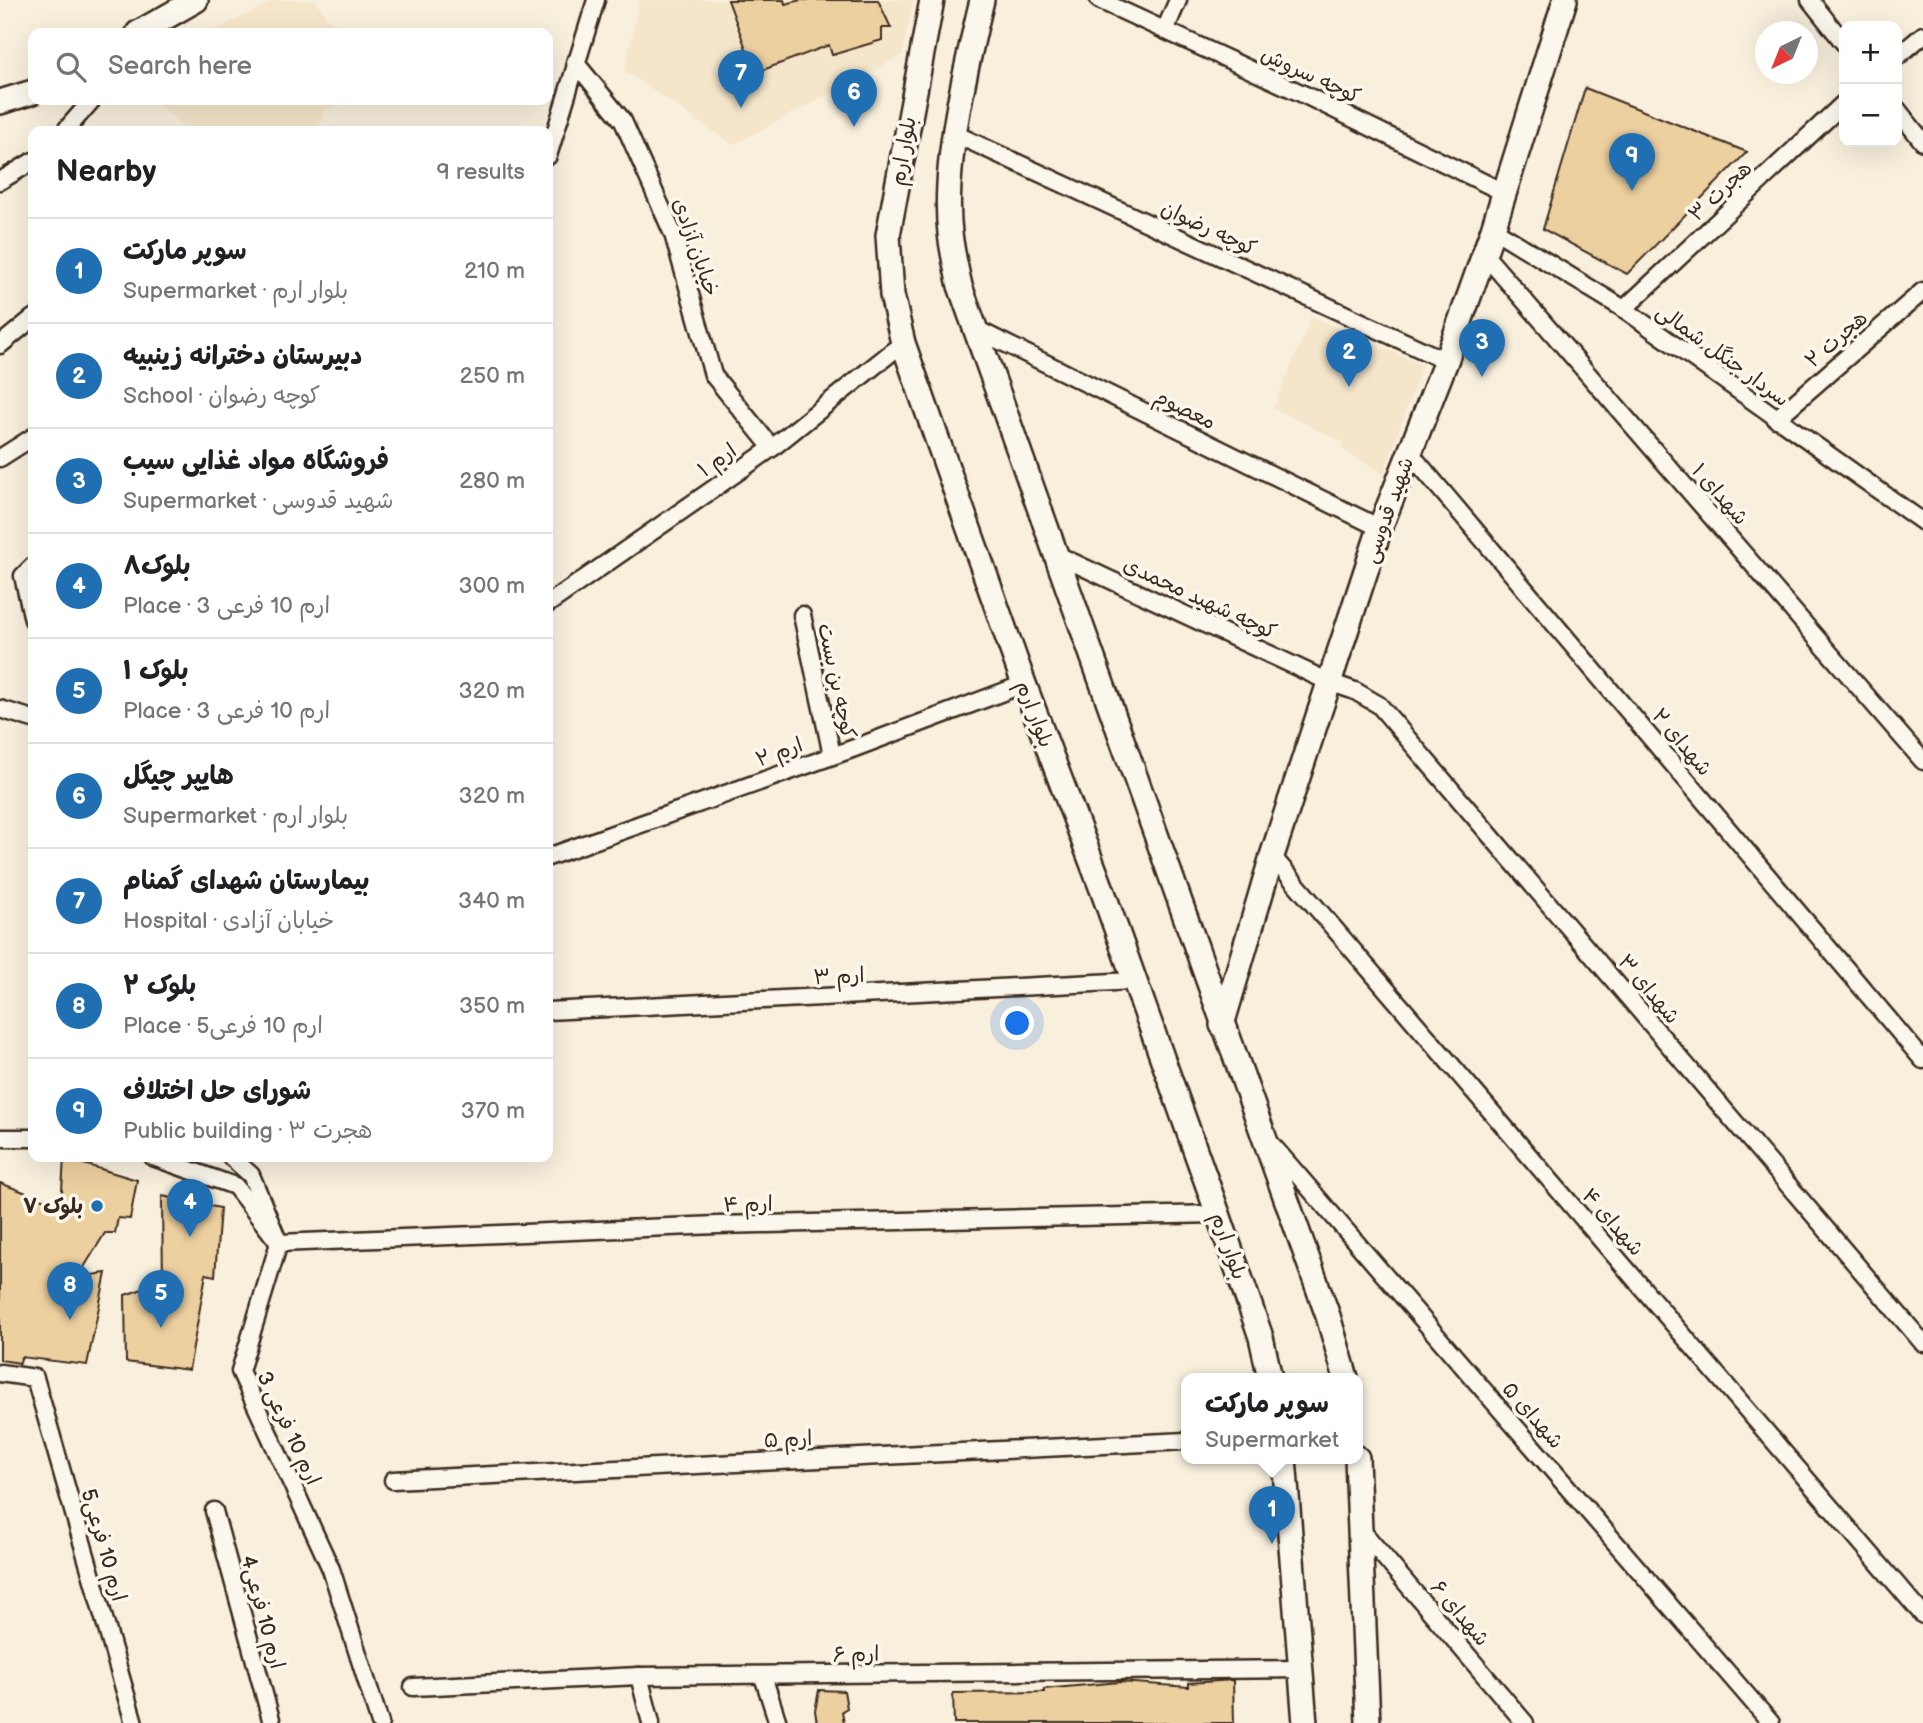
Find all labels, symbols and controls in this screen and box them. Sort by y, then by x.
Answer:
north arrow [1755,21,1818,84]
map controls [1839,21,1902,147]
button: + [1839,21,1902,84]
search box [28,28,553,105]
street label: کوچه سروش [1257,42,1365,110]
icon: search [52,48,90,86]
pin: 7 [718,50,764,108]
text: Search here [108,51,252,82]
pin: 6 [831,69,877,127]
button: − [1839,84,1902,147]
street label: بلوار ارم [885,115,925,188]
pin: 9 [1609,133,1655,191]
text: Nearby [56,154,156,190]
street label: هجرت ۳ [1684,156,1757,227]
text: 9 results [436,158,525,186]
street label: خیابان آزادی [667,195,724,299]
street label: کوچه رضوان [1157,195,1261,261]
text: سوپر مارکت [123,236,247,267]
text: 1 [74,257,84,285]
text: 210 m [464,257,525,285]
text: Supermarket · بلوار ارم [123,277,348,305]
street label: سردار جنگل شمالی [1651,299,1794,413]
street label: هجرت ۲ [1800,306,1873,373]
pin: 3 [1459,319,1505,377]
pin: 2 [1326,329,1372,387]
text: دبیرستان دخترانه زینبیه [123,341,362,372]
text: 2 [72,362,86,390]
text: 250 m [459,362,525,390]
text: School · کوچه رضوان [123,382,320,410]
street label: معصوم [1149,384,1220,438]
street label: ارم ۱ [693,438,743,485]
text: فروشگاه مواد غذایی سیب [123,446,389,477]
street label: شهید قدوسی [1358,454,1420,567]
street label: شهدای ۱ [1686,458,1753,530]
text: 3 [72,467,86,495]
text: 280 m [459,467,525,495]
text: Supermarket · شهید قدوسی [123,487,393,515]
text: بلوک۸ [123,551,190,582]
street label: کوچه شهید محمدی [1119,552,1280,645]
text: 4 [72,572,86,600]
text: 300 m [459,572,525,600]
text: Place · ارم 10 فرعی 3 [123,592,330,620]
street label: کوچه بن بست [812,621,861,741]
text: بلوک ۱ [123,656,188,687]
text: 5 [72,677,86,705]
text: 320 m [459,677,525,705]
street label: بلوار ارم [1008,677,1059,752]
text: Place · ارم 10 فرعی 3 [123,697,330,725]
street label: شهدای ۲ [1646,704,1717,781]
street label: ارم ۲ [752,732,807,775]
text: هایپر چیگل [123,761,234,792]
text: 6 [72,782,86,810]
text: 320 m [459,782,525,810]
text: Supermarket · بلوار ارم [123,802,348,830]
text: بیمارستان شهدای گمنام [123,866,370,897]
text: 7 [73,887,85,915]
text: 340 m [458,887,525,915]
text: Hospital · خیابان آزادی [123,907,334,935]
street label: شهدای ۳ [1612,950,1685,1029]
street label: ارم ۳ [813,963,865,993]
text: بلوک ۲ [123,971,196,1002]
text: 8 [72,992,86,1020]
text: 350 m [459,992,525,1020]
your location [1000,1006,1034,1040]
text: Place · ارم 10 فرعی5 [123,1012,323,1040]
text: شورای حل اختلاف [123,1076,311,1107]
text: 9 [72,1097,86,1125]
text: 370 m [461,1097,525,1125]
text: Public building · هجرت ۳ [123,1117,373,1145]
pin: 4 [167,1179,213,1237]
street label: شهدای ۴ [1576,1183,1649,1261]
street label: ارم ۴ [723,1192,773,1220]
place label: بلوک ۷ [22,1194,83,1220]
marker: بلوک ۷ [89,1198,105,1214]
street label: بلوار ارم [1203,1209,1252,1284]
pin: 8 [47,1262,93,1320]
pin: 5 [138,1270,184,1328]
street label: ارم 10 فرعی 3 [249,1368,326,1490]
popup [1181,1373,1363,1464]
street label: شهدای ۵ [1497,1377,1568,1454]
text: سوپر مارکت [1205,1389,1329,1420]
street label: ارم ۵ [763,1426,813,1456]
text: Supermarket [1205,1426,1339,1454]
street label: ارم 10 فرعی5 [73,1486,131,1605]
pin: 1 [1249,1486,1295,1544]
street label: ارم 10 فرعی4 [232,1553,290,1672]
street label: شهدای ۶ [1425,1575,1494,1651]
street label: ارم ۶ [832,1642,880,1670]

